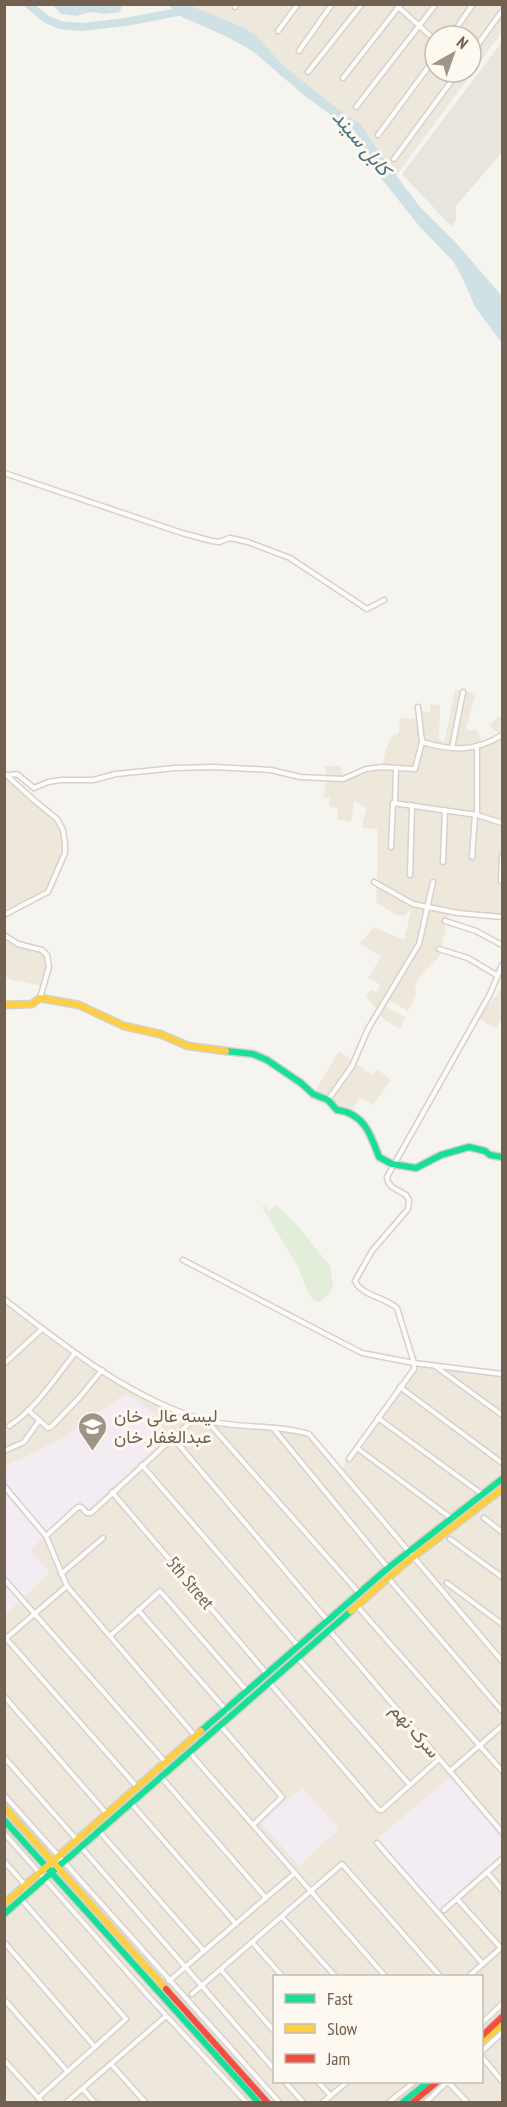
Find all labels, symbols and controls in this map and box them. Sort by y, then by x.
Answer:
north arrow [423,24,483,84]
text: N [453,32,472,53]
water label: کابل سيند [327,105,399,184]
place label: لیسه عالی خان عبدالغفار خان [114,1404,218,1448]
school or university icon: لیسه عالی خان عبدالغفار خان [77,1410,109,1452]
street label: 5th Street [162,1552,219,1614]
street label: سرک نهم [385,1699,445,1763]
legend [273,1975,483,2083]
text: Fast [327,1987,353,2010]
text: Slow [327,2017,358,2040]
text: Jam [326,2047,350,2070]

